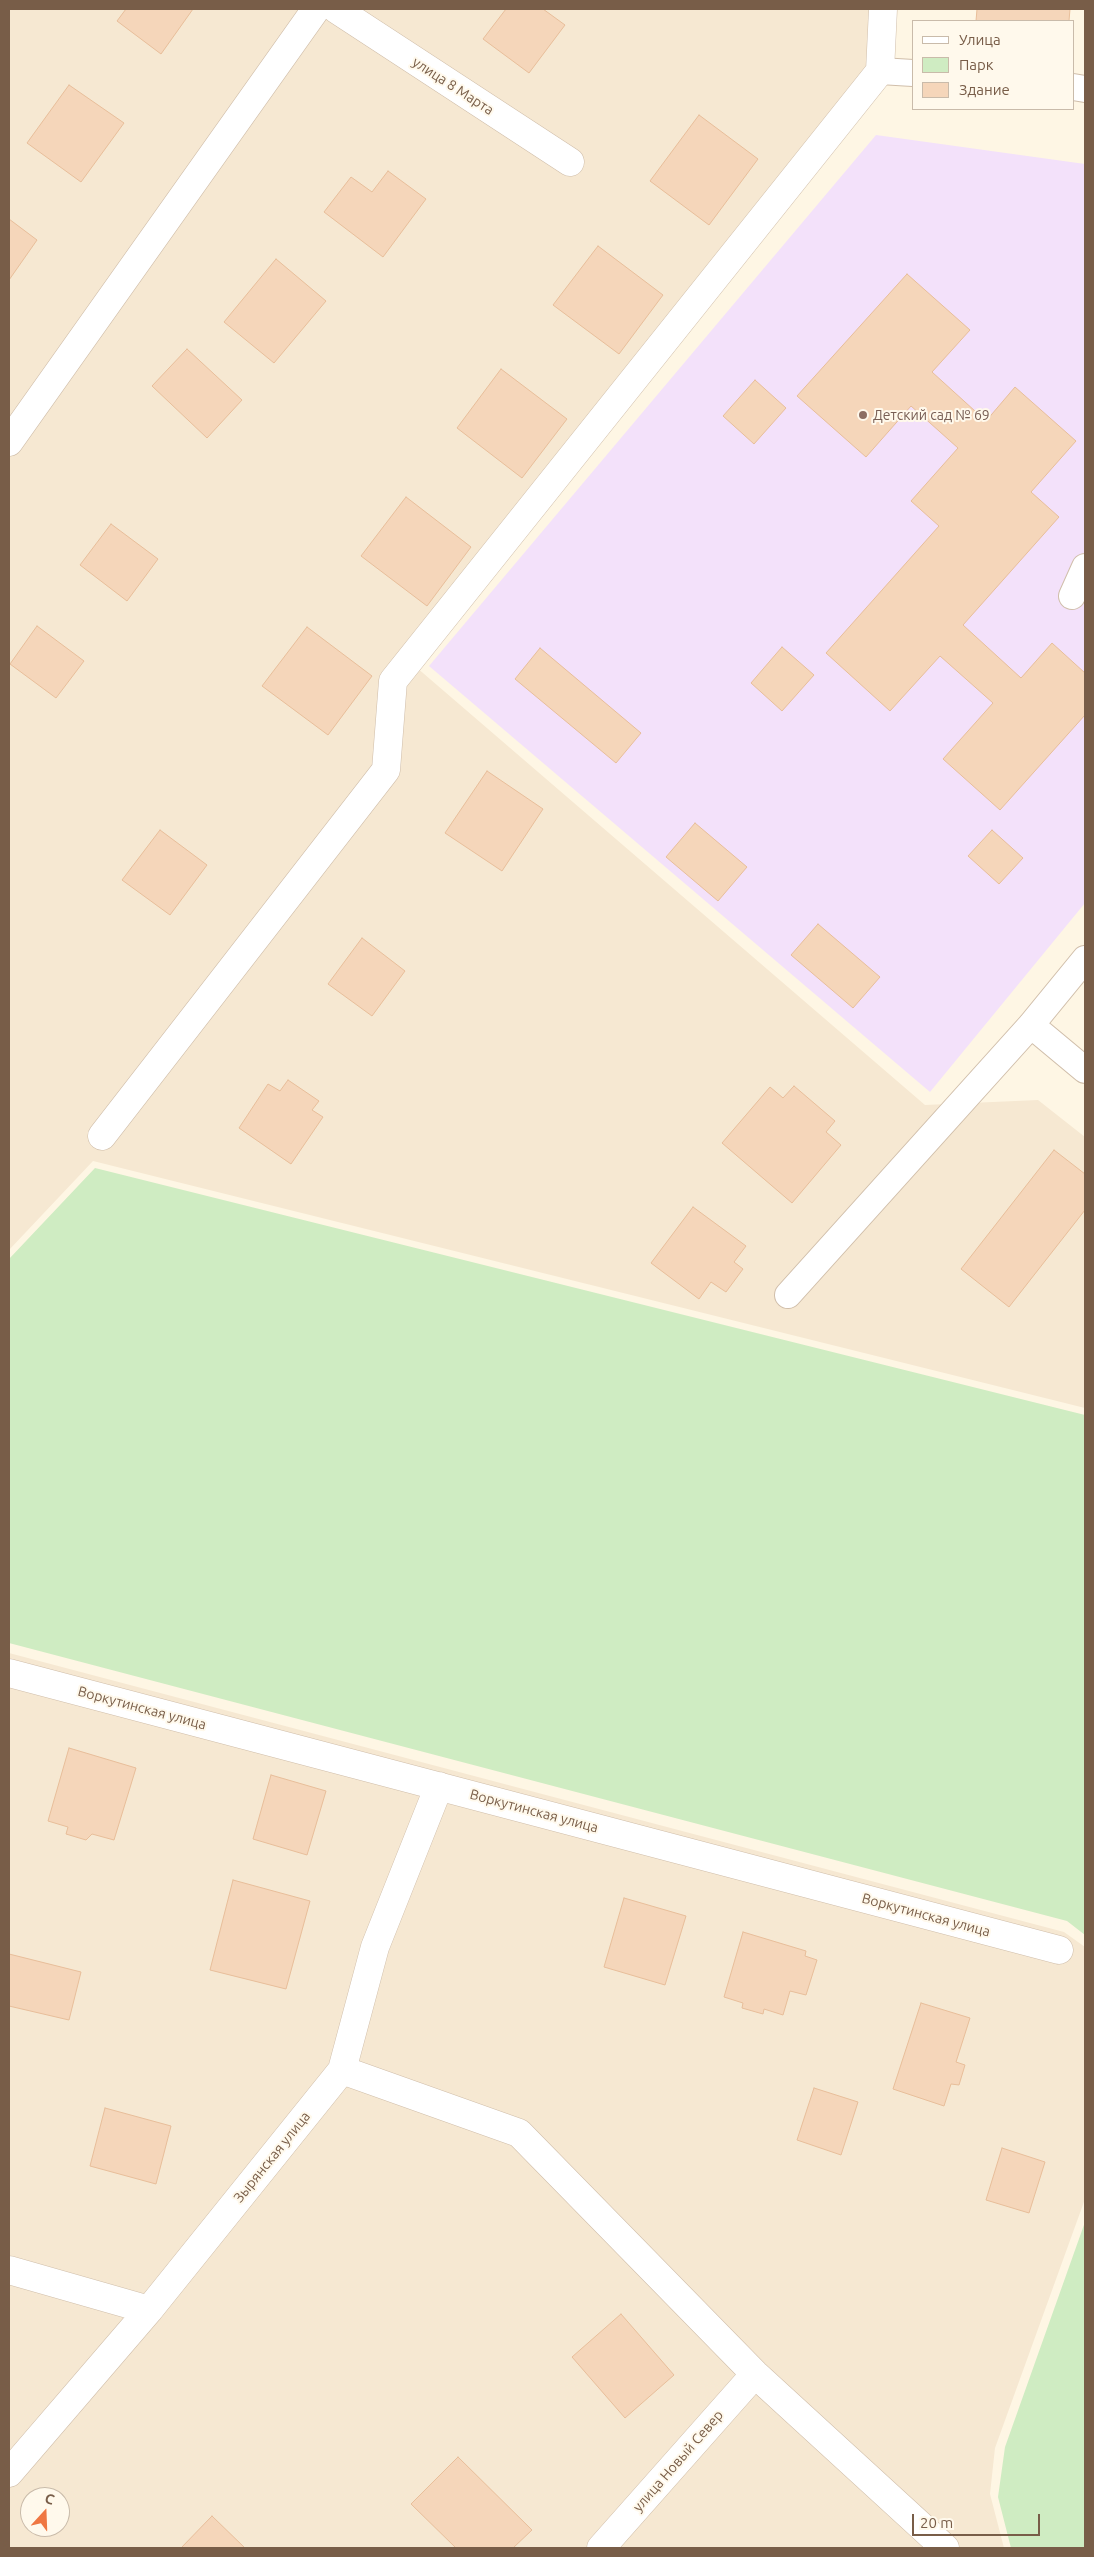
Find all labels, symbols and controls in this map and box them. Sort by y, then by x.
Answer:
legend [912,20,1074,110]
text: Улица [959,31,1001,48]
street label: улица 8 Марта [409,53,497,119]
text: Парк [959,56,994,73]
text: Здание [959,81,1010,98]
place label: Детский сад № 69 [873,407,990,423]
marker: Детский сад № 69 [857,409,869,421]
street label: Воркутинская улица [76,1683,208,1733]
street label: Воркутинская улица [468,1786,600,1836]
street label: Воркутинская улица [860,1890,992,1940]
street label: Зырянская улица [230,2108,314,2206]
street label: улица Новый Север [629,2407,727,2515]
north arrow [20,2487,70,2537]
text: С [43,2490,57,2508]
scale bar [914,2504,1042,2536]
text: 20 m [920,2514,953,2531]

